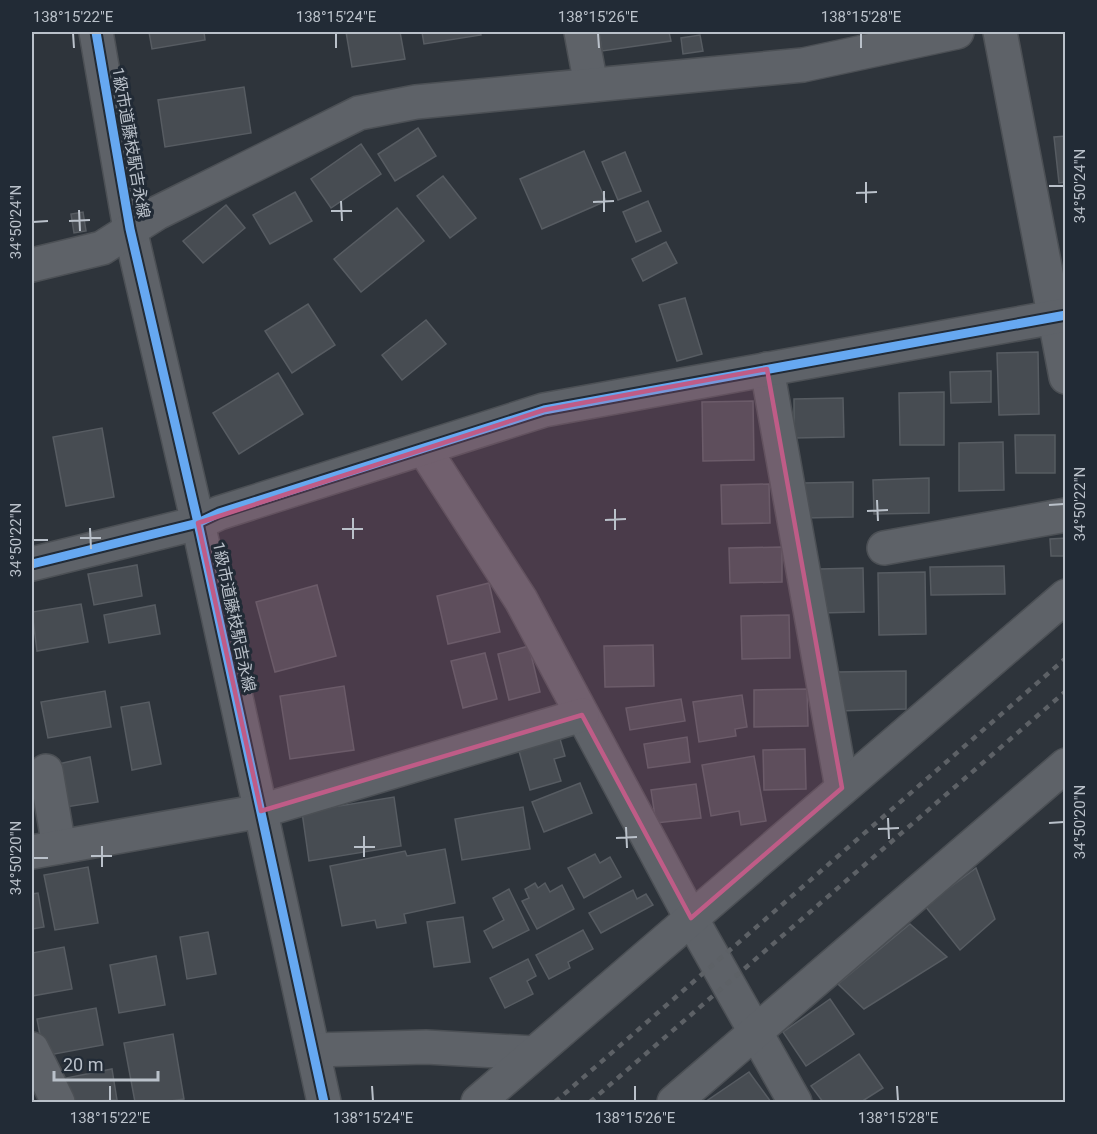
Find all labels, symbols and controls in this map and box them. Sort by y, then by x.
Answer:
text: 138°15'22"E [33,8,114,26]
text: 138°15'24"E [296,8,377,26]
text: 138°15'26"E [558,8,639,26]
text: 138°15'28"E [821,8,902,26]
street label: 1級市道藤枝駅吉永線 [108,66,154,220]
text: 34°50'24"N [1071,149,1089,223]
text: 34°50'24"N [7,185,25,259]
text: 34°50'22"N [1071,467,1089,541]
text: 34°50'22"N [7,503,25,577]
street label: 1級市道藤枝駅吉永線 [209,540,259,694]
text: 34°50'20"N [1071,785,1089,859]
text: 34°50'20"N [7,821,25,895]
scale bar [54,1044,158,1082]
text: 20 m [63,1054,103,1075]
text: 138°15'22"E [70,1109,151,1127]
text: 138°15'24"E [333,1109,414,1127]
text: 138°15'26"E [595,1109,676,1127]
text: 138°15'28"E [858,1109,939,1127]

